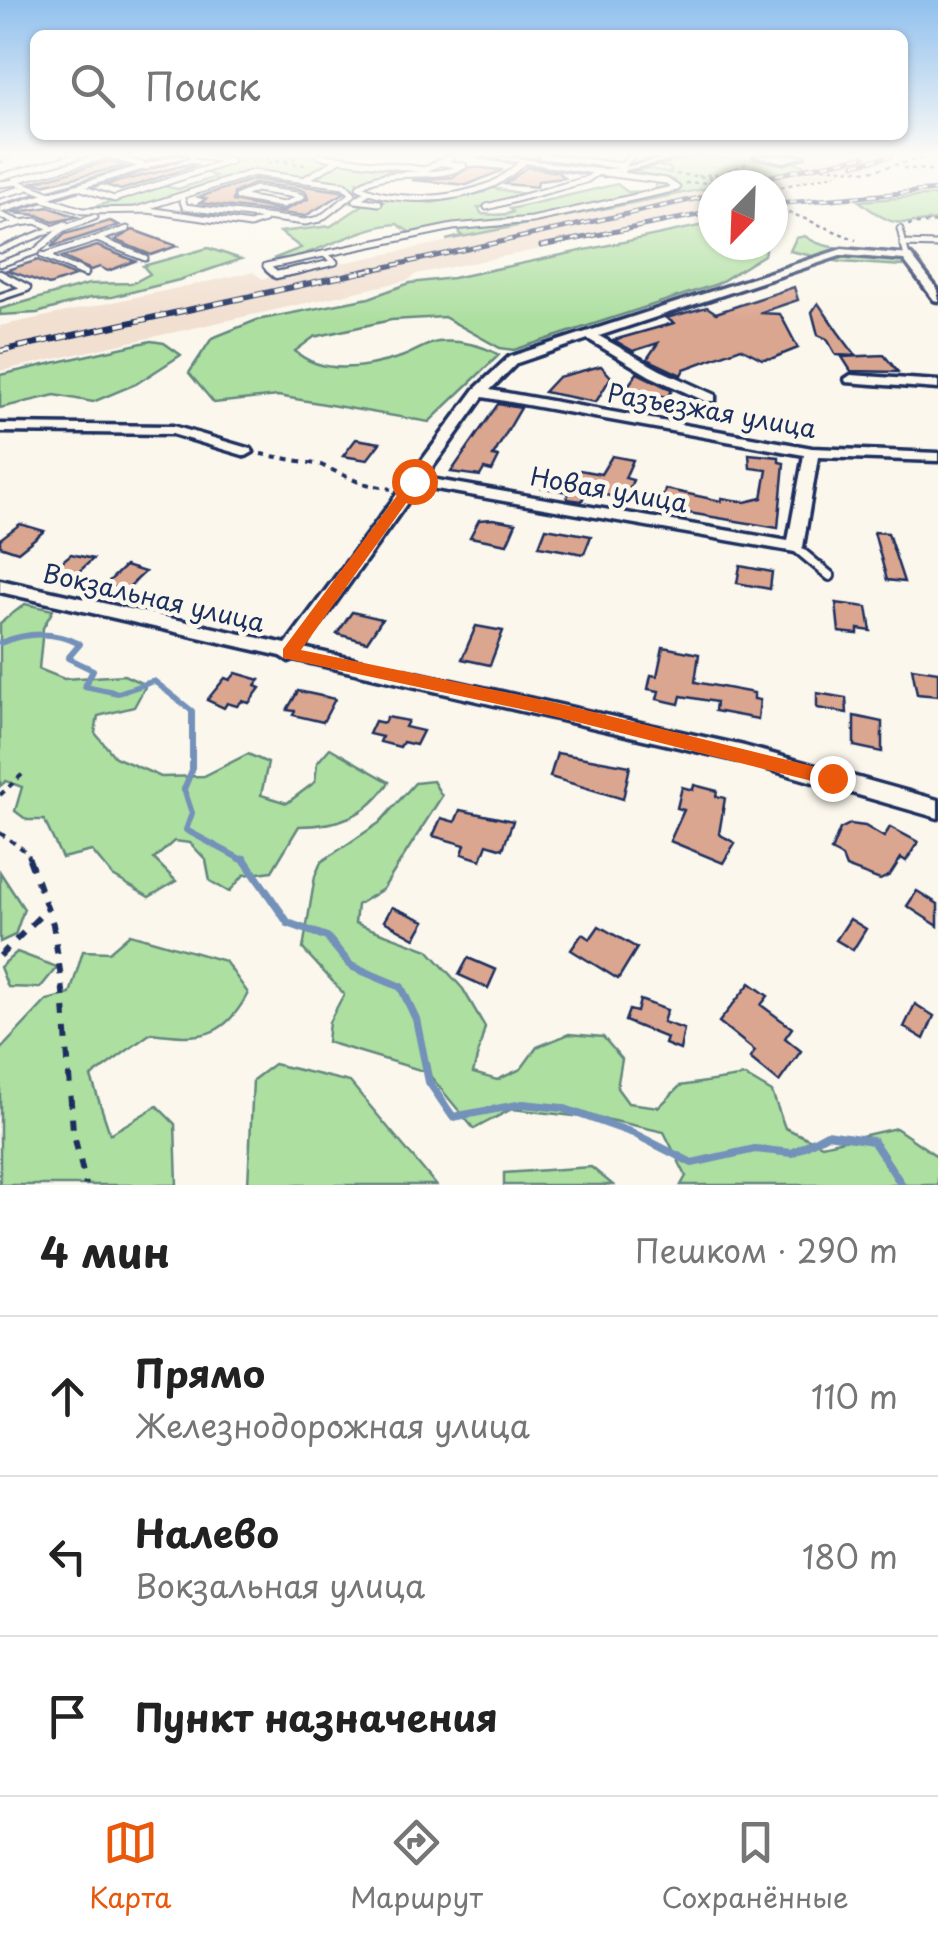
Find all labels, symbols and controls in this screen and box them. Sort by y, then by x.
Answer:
search box [30,30,908,140]
text: Поиск [145,57,260,114]
icon: search [65,58,120,113]
north arrow [698,170,788,260]
street label: Разъезжая улица [605,373,820,447]
street label: Новая улица [527,456,691,522]
route start [392,459,438,505]
street label: Вокзальная улица [39,553,269,641]
route end [810,756,856,802]
text: 4 мин [40,1219,170,1282]
text: Пешком · 290 m [635,1226,898,1274]
text: Прямо [135,1344,265,1401]
icon: ahead [40,1369,95,1424]
text: 110 m [811,1372,898,1420]
text: Железнодорожная улица [135,1401,530,1449]
text: Налево [135,1504,279,1561]
icon: left [40,1529,95,1584]
text: 180 m [802,1532,898,1580]
text: Вокзальная улица [135,1561,425,1609]
text: Пункт назначения [135,1688,498,1745]
icon: arrive [40,1689,95,1744]
tab: Карта [89,1815,172,1918]
tab: Маршрут [350,1815,483,1918]
tab: Сохранённые [661,1815,849,1918]

